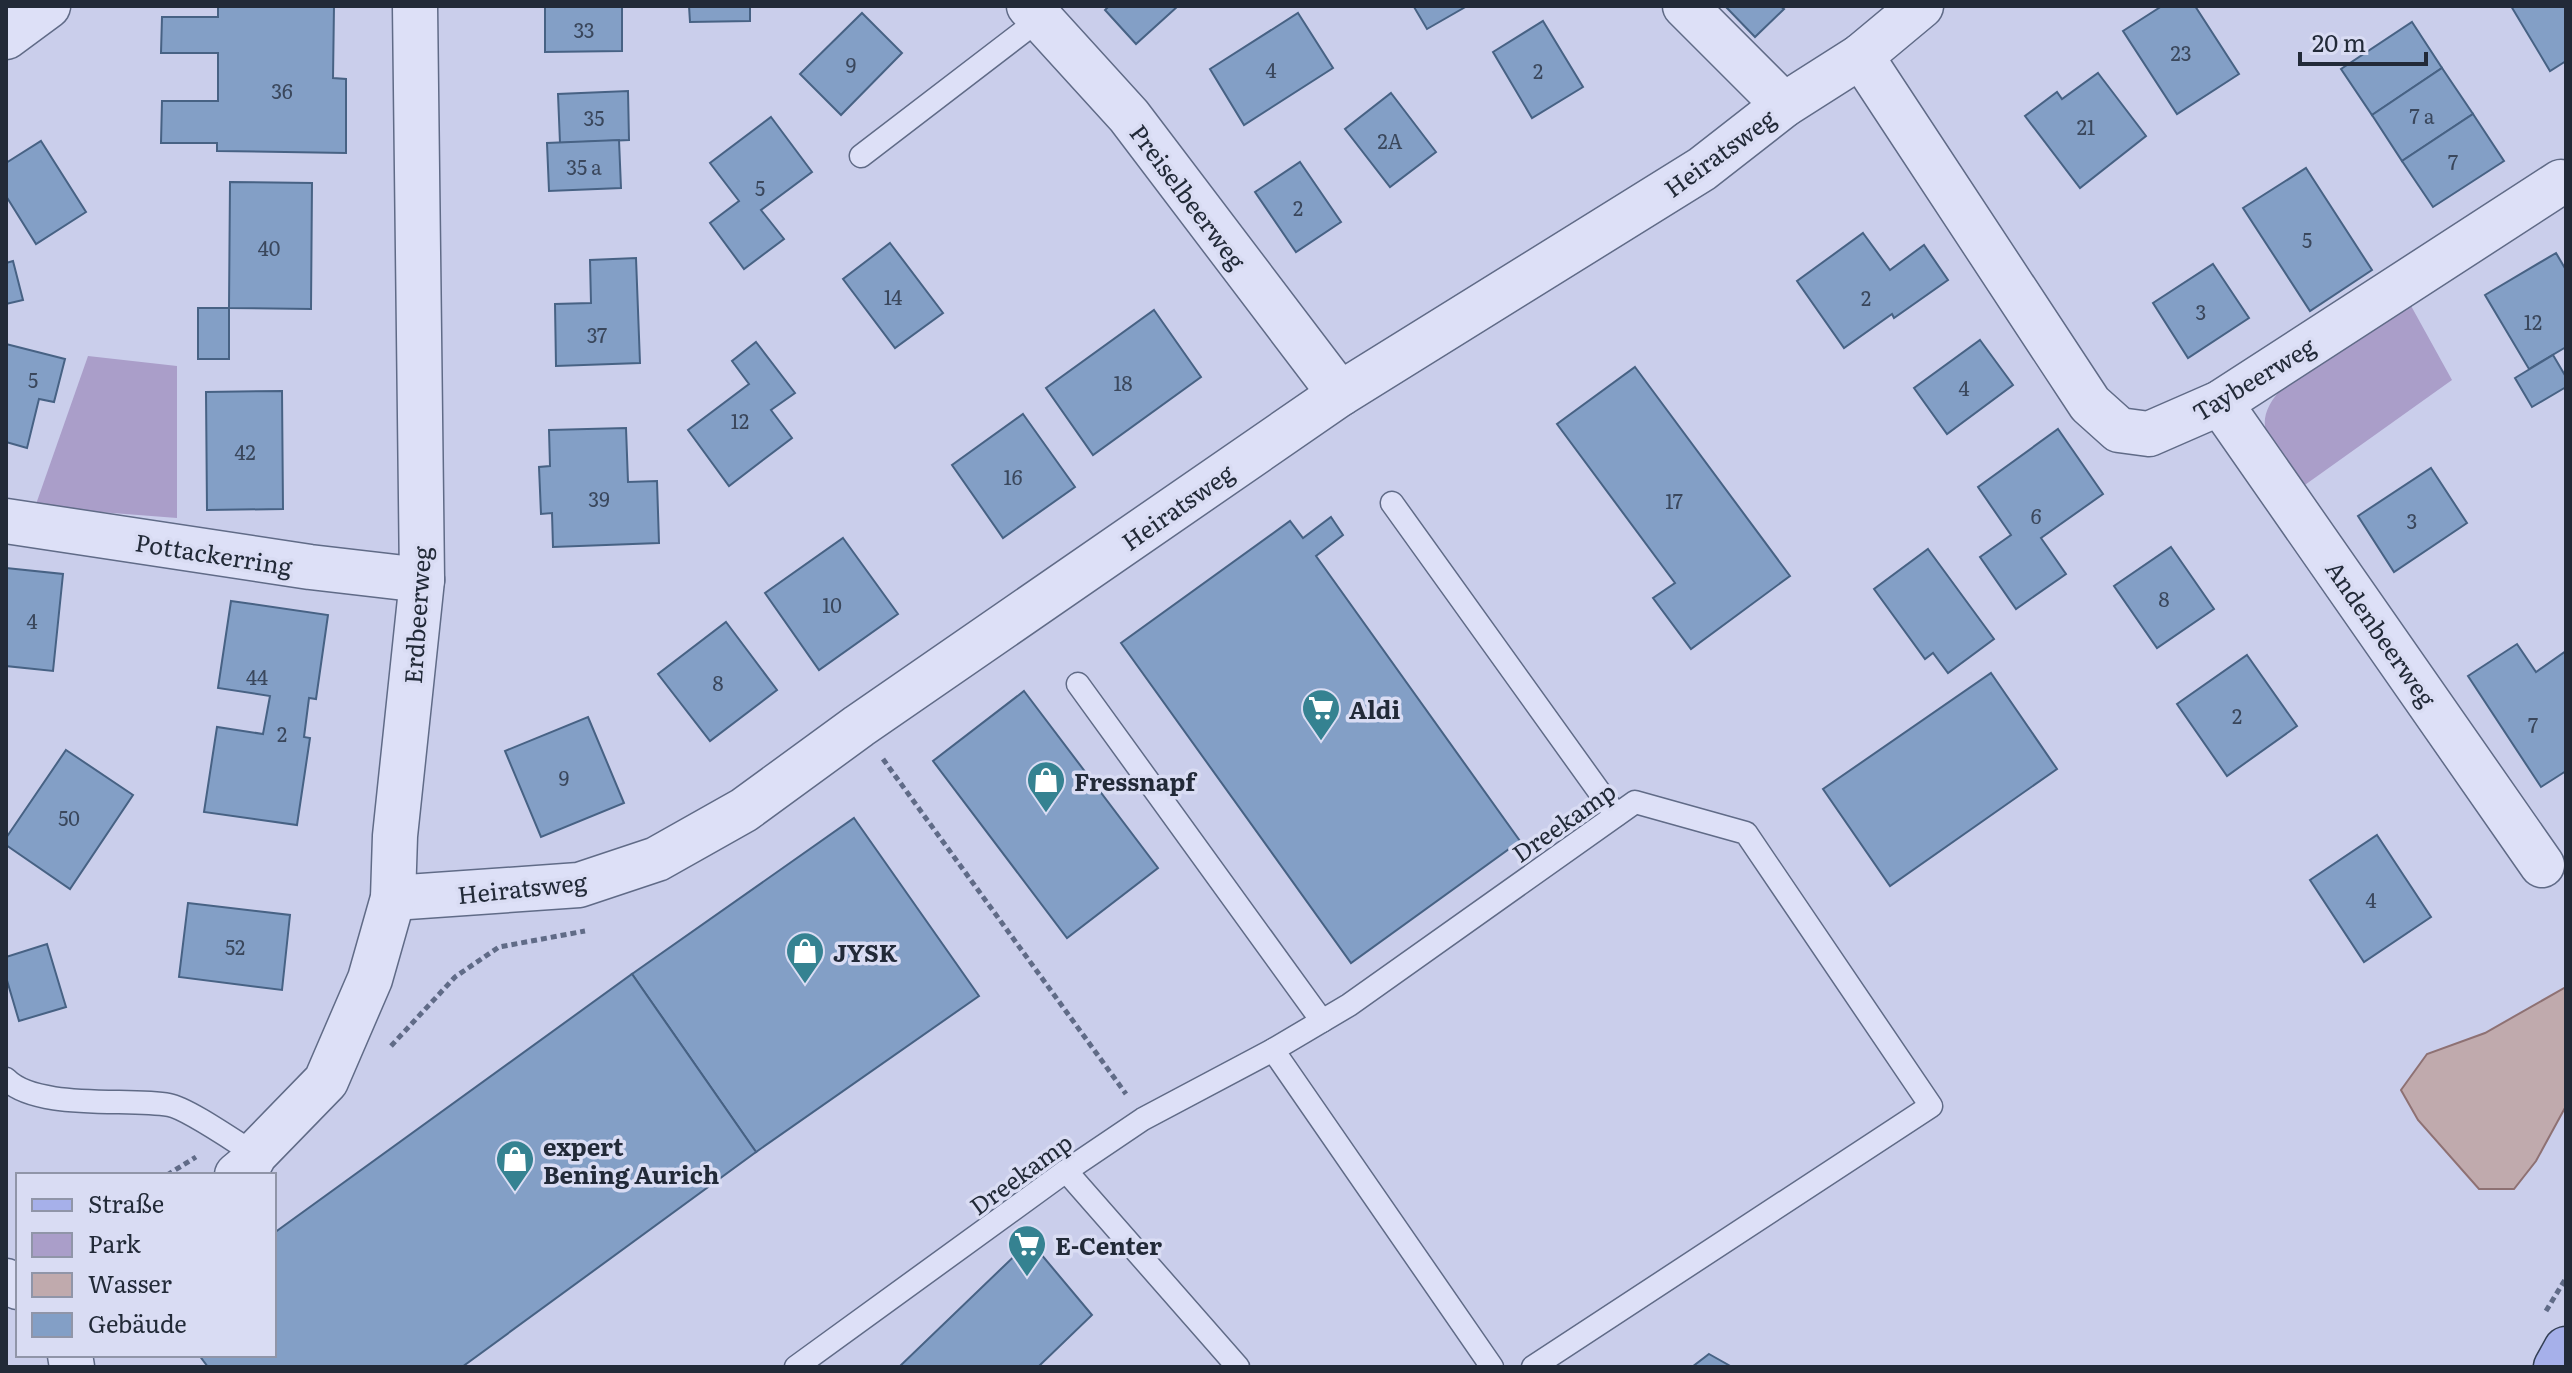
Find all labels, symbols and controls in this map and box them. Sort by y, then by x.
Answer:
house number: 33 [573,14,595,44]
scale bar [2300,16,2426,66]
text: 20 m [2312,24,2366,59]
house number: 23 [2171,37,2191,67]
house number: 9 [846,49,856,79]
house number: 4 [1265,54,1277,84]
house number: 2 [1533,55,1543,85]
house number: 36 [271,75,293,105]
street label: Heiratsweg [1656,99,1782,204]
house number: 7 a [2410,100,2435,130]
house number: 35 [584,102,604,132]
house number: 21 [2077,111,2095,141]
street label: Preiselbeerweg [1123,116,1256,276]
house number: 2A [1378,125,1403,155]
house number: 7 [2448,146,2458,176]
house number: 35 a [566,151,602,181]
house number: 5 [755,172,765,202]
house number: 2 [1293,192,1303,222]
house number: 5 [2302,224,2312,254]
house number: 40 [258,232,280,262]
house number: 14 [884,281,902,311]
house number: 2 [1861,282,1871,312]
house number: 3 [2196,296,2206,326]
house number: 12 [2524,306,2542,336]
house number: 37 [587,319,607,349]
street label: Taybeerweg [2185,327,2322,428]
house number: 5 [28,364,38,394]
house number: 18 [1113,367,1133,397]
house number: 4 [1958,372,1970,402]
house number: 12 [731,405,749,435]
house number: 42 [234,436,256,466]
street label: Heiratsweg [1114,454,1241,558]
house number: 16 [1004,461,1023,491]
house number: 39 [588,483,610,513]
house number: 17 [1665,485,1683,515]
house number: 6 [2031,500,2042,530]
house number: 3 [2407,505,2417,535]
street label: Pottackerring [133,523,296,583]
street label: Erdbeerweg [394,544,438,685]
street label: Andenbeerweg [2318,553,2446,714]
house number: 8 [2158,583,2170,613]
house number: 10 [822,589,842,619]
house number: 4 [26,605,38,635]
house number: 44 [246,661,268,691]
house number: 8 [712,667,724,697]
supermarket icon: Aldi [1300,687,1342,742]
place label: Aldi [1349,691,1401,726]
house number: 2 [2232,700,2242,730]
house number: 7 [2528,709,2538,739]
house number: 2 [277,718,287,748]
shop icon: Fressnapf [1025,759,1067,814]
house number: 9 [559,762,569,792]
place label: Fressnapf [1074,763,1198,798]
street label: Dreekamp [1504,772,1622,870]
house number: 50 [58,802,80,832]
street label: Heiratsweg [455,863,589,911]
house number: 4 [2365,884,2377,914]
shop icon: JYSK [784,930,826,985]
house number: 52 [225,931,245,961]
place label: JYSK [833,934,898,969]
street label: Dreekamp [962,1124,1078,1222]
place label: expert Bening Aurich [543,1128,719,1191]
shop icon: expert Bening Aurich [494,1138,536,1193]
legend [16,1173,276,1357]
text: Straße [88,1185,164,1220]
supermarket icon: E-Center [1006,1223,1048,1278]
text: Park [88,1225,141,1260]
place label: E-Center [1055,1227,1162,1262]
text: Wasser [88,1265,172,1300]
text: Gebäude [88,1305,187,1340]

